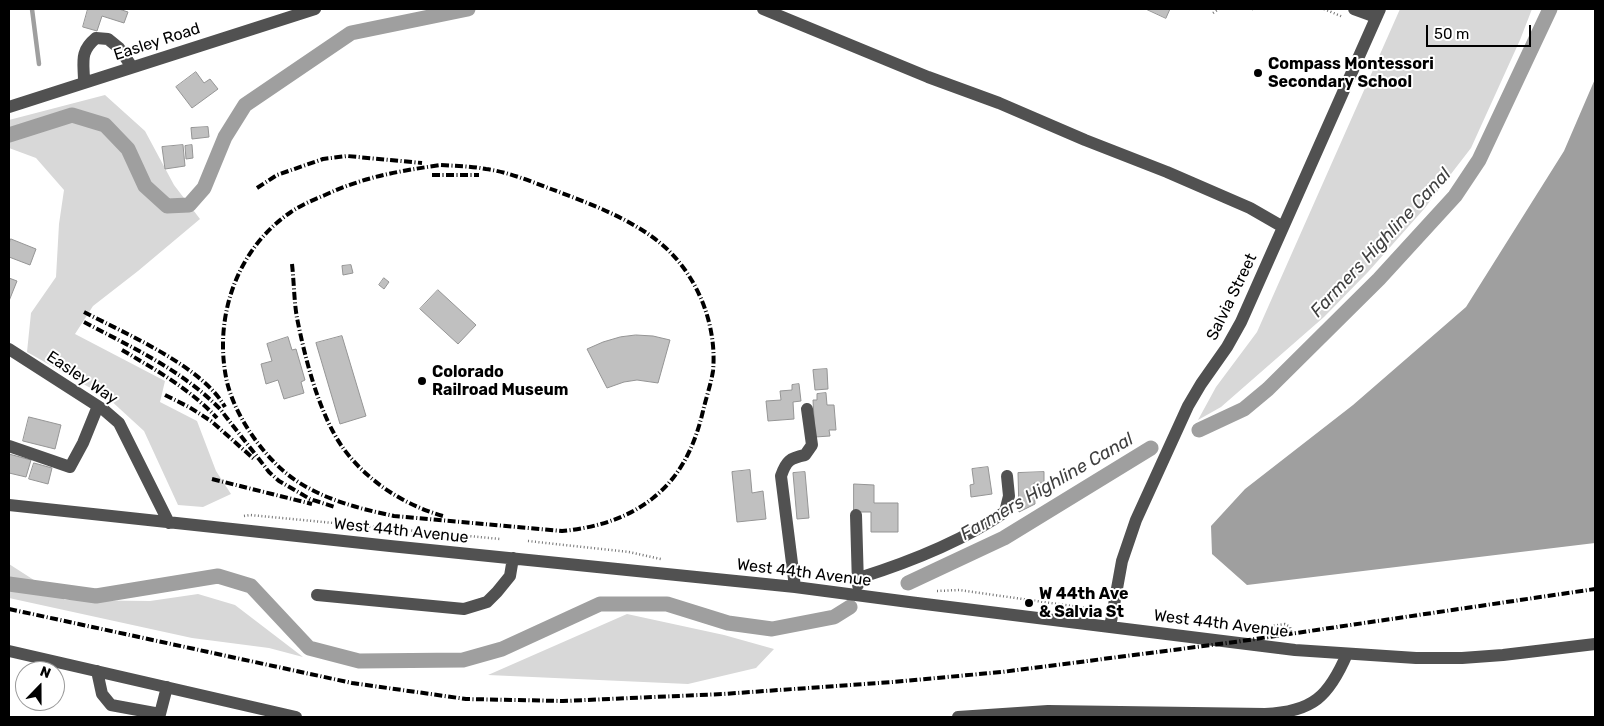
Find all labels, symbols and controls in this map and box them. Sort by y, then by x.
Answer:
scale bar [1429,15,1534,47]
street label: Easley Road [111,19,203,65]
text: 50 m [1434,25,1469,43]
place label: Compass Montessori Secondary School [1268,54,1434,92]
marker: Compass Montessori Secondary School [1252,67,1264,79]
water label: Farmers Highline Canal [1306,164,1456,322]
street label: Salvia Street [1203,250,1261,344]
street label: Easley Way [43,347,121,409]
place label: Colorado Railroad Museum [432,362,568,400]
marker: Colorado Railroad Museum [416,375,428,387]
water label: Farmers Highline Canal [957,429,1137,545]
street label: West 44th Avenue [333,514,469,548]
street label: West 44th Avenue [736,555,872,591]
place label: W 44th Ave & Salvia St [1039,584,1128,622]
marker: W 44th Ave & Salvia St [1023,597,1035,609]
street label: West 44th Avenue [1153,606,1289,642]
north arrow [15,661,65,711]
text: N [38,663,53,682]

